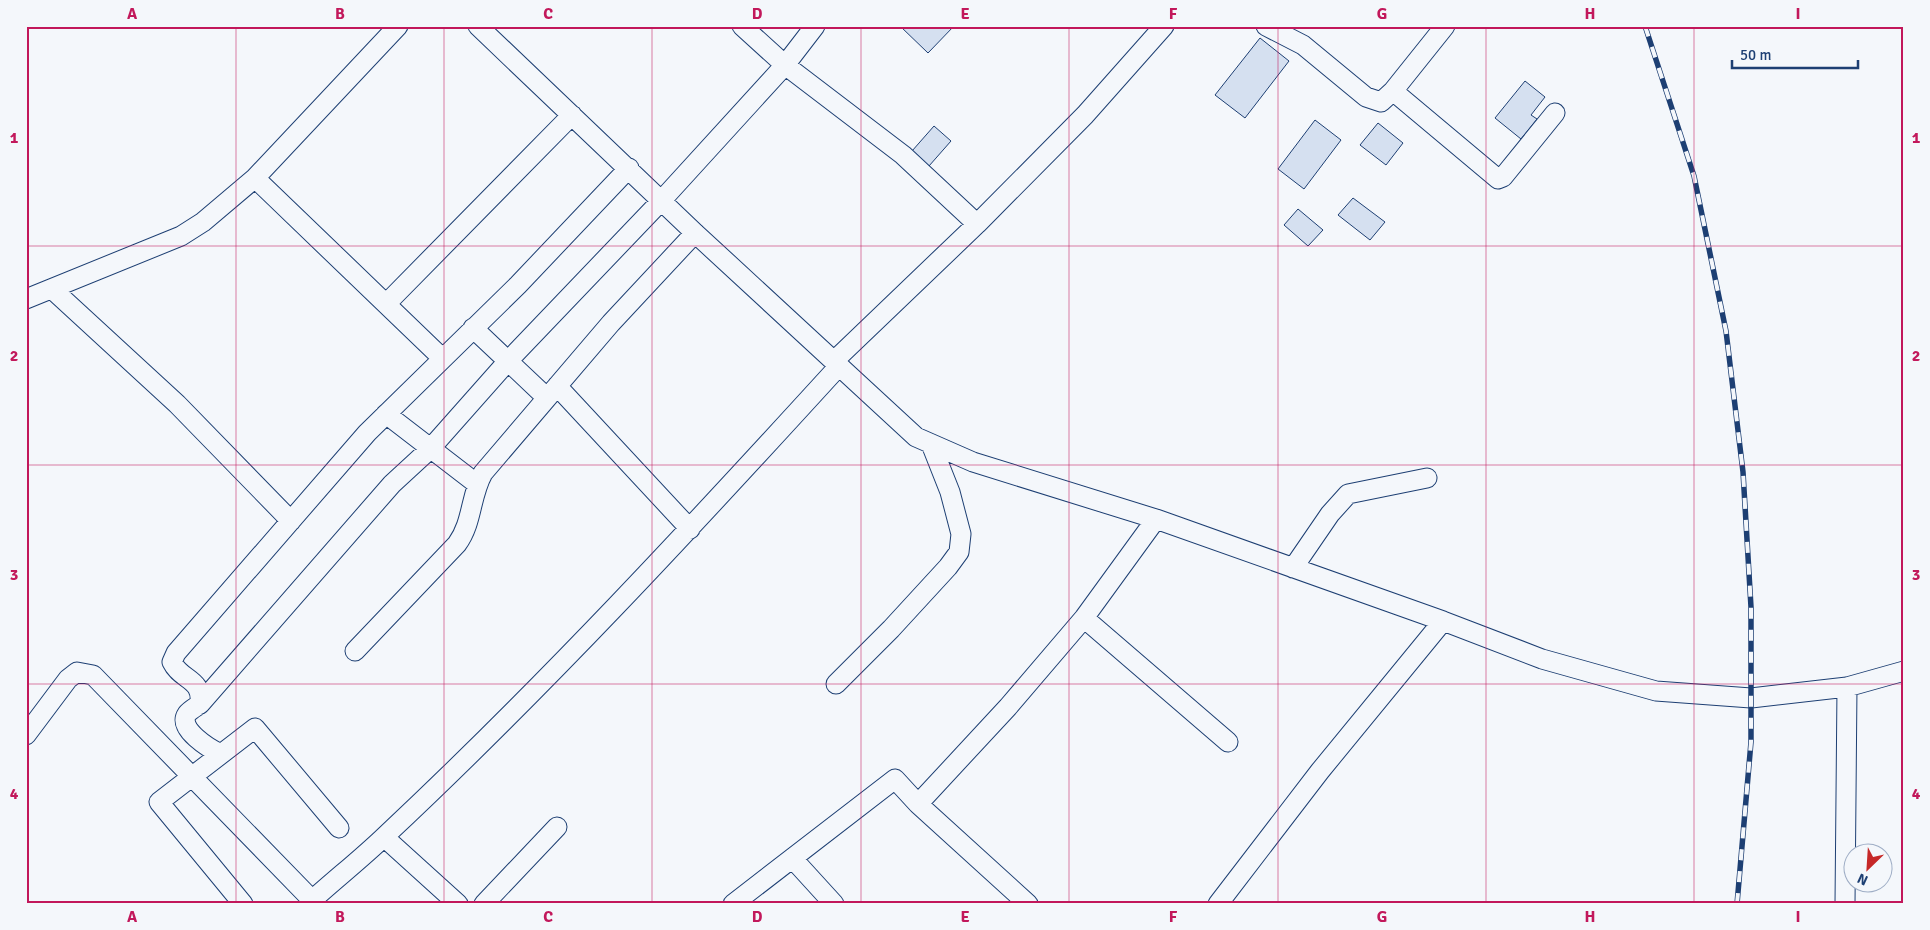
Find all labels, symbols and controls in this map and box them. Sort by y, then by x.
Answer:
text: A [127,4,138,24]
text: B [335,4,345,24]
text: C [543,4,553,24]
text: D [752,4,763,24]
text: E [960,4,970,24]
text: F [1169,4,1178,24]
text: G [1377,4,1387,24]
text: H [1585,4,1595,24]
text: I [1795,4,1801,24]
scale bar [1732,38,1859,70]
text: 50 m [1740,46,1771,64]
text: 1 [10,128,19,148]
text: 1 [1912,128,1921,148]
text: 2 [10,346,18,366]
text: 2 [1912,346,1920,366]
text: 3 [10,565,18,585]
text: 3 [1912,565,1920,585]
text: 4 [10,784,19,804]
text: 4 [1912,784,1921,804]
north arrow [1842,842,1892,892]
text: N [1855,870,1871,889]
text: A [127,907,138,927]
text: B [335,907,345,927]
text: C [543,907,553,927]
text: D [752,907,763,927]
text: E [960,907,970,927]
text: F [1169,907,1178,927]
text: G [1377,907,1387,927]
text: H [1585,907,1595,927]
text: I [1795,907,1801,927]

